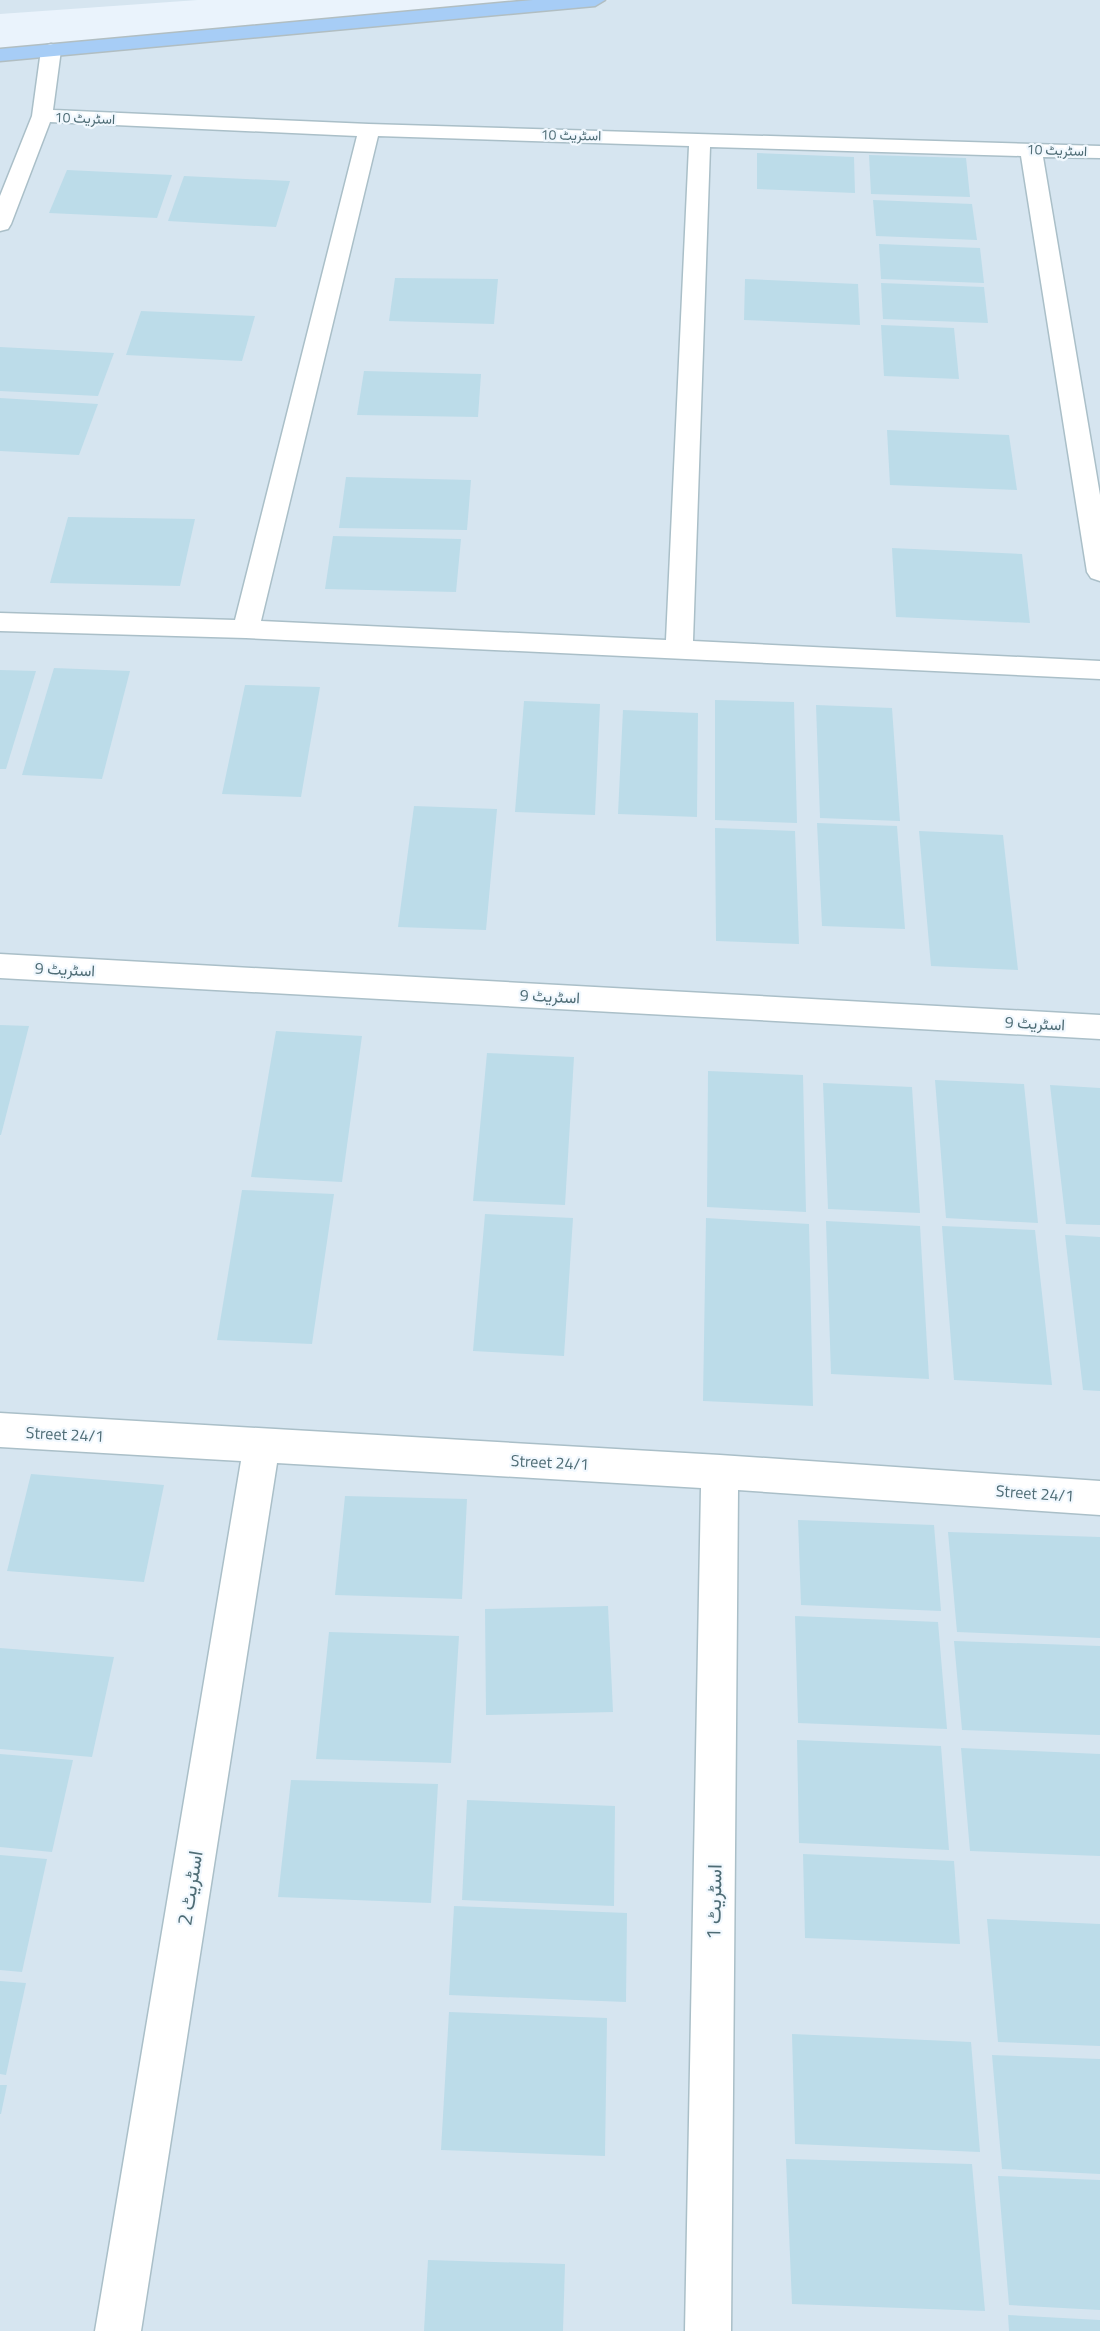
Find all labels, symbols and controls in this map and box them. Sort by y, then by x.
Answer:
street label: اسٹریٹ 10 [54,106,116,129]
street label: اسٹریٹ 10 [541,123,601,146]
street label: اسٹریٹ 10 [1026,138,1088,161]
street label: اسٹریٹ 9 [34,955,96,983]
street label: اسٹریٹ 9 [519,982,581,1010]
street label: اسٹریٹ 9 [1004,1009,1066,1037]
street label: Street 24/1 [25,1420,105,1448]
street label: Street 24/1 [510,1448,590,1476]
street label: Street 24/1 [995,1478,1075,1508]
street label: اسٹریٹ 2 [168,1848,211,1928]
street label: اسٹریٹ 1 [697,1864,730,1940]

